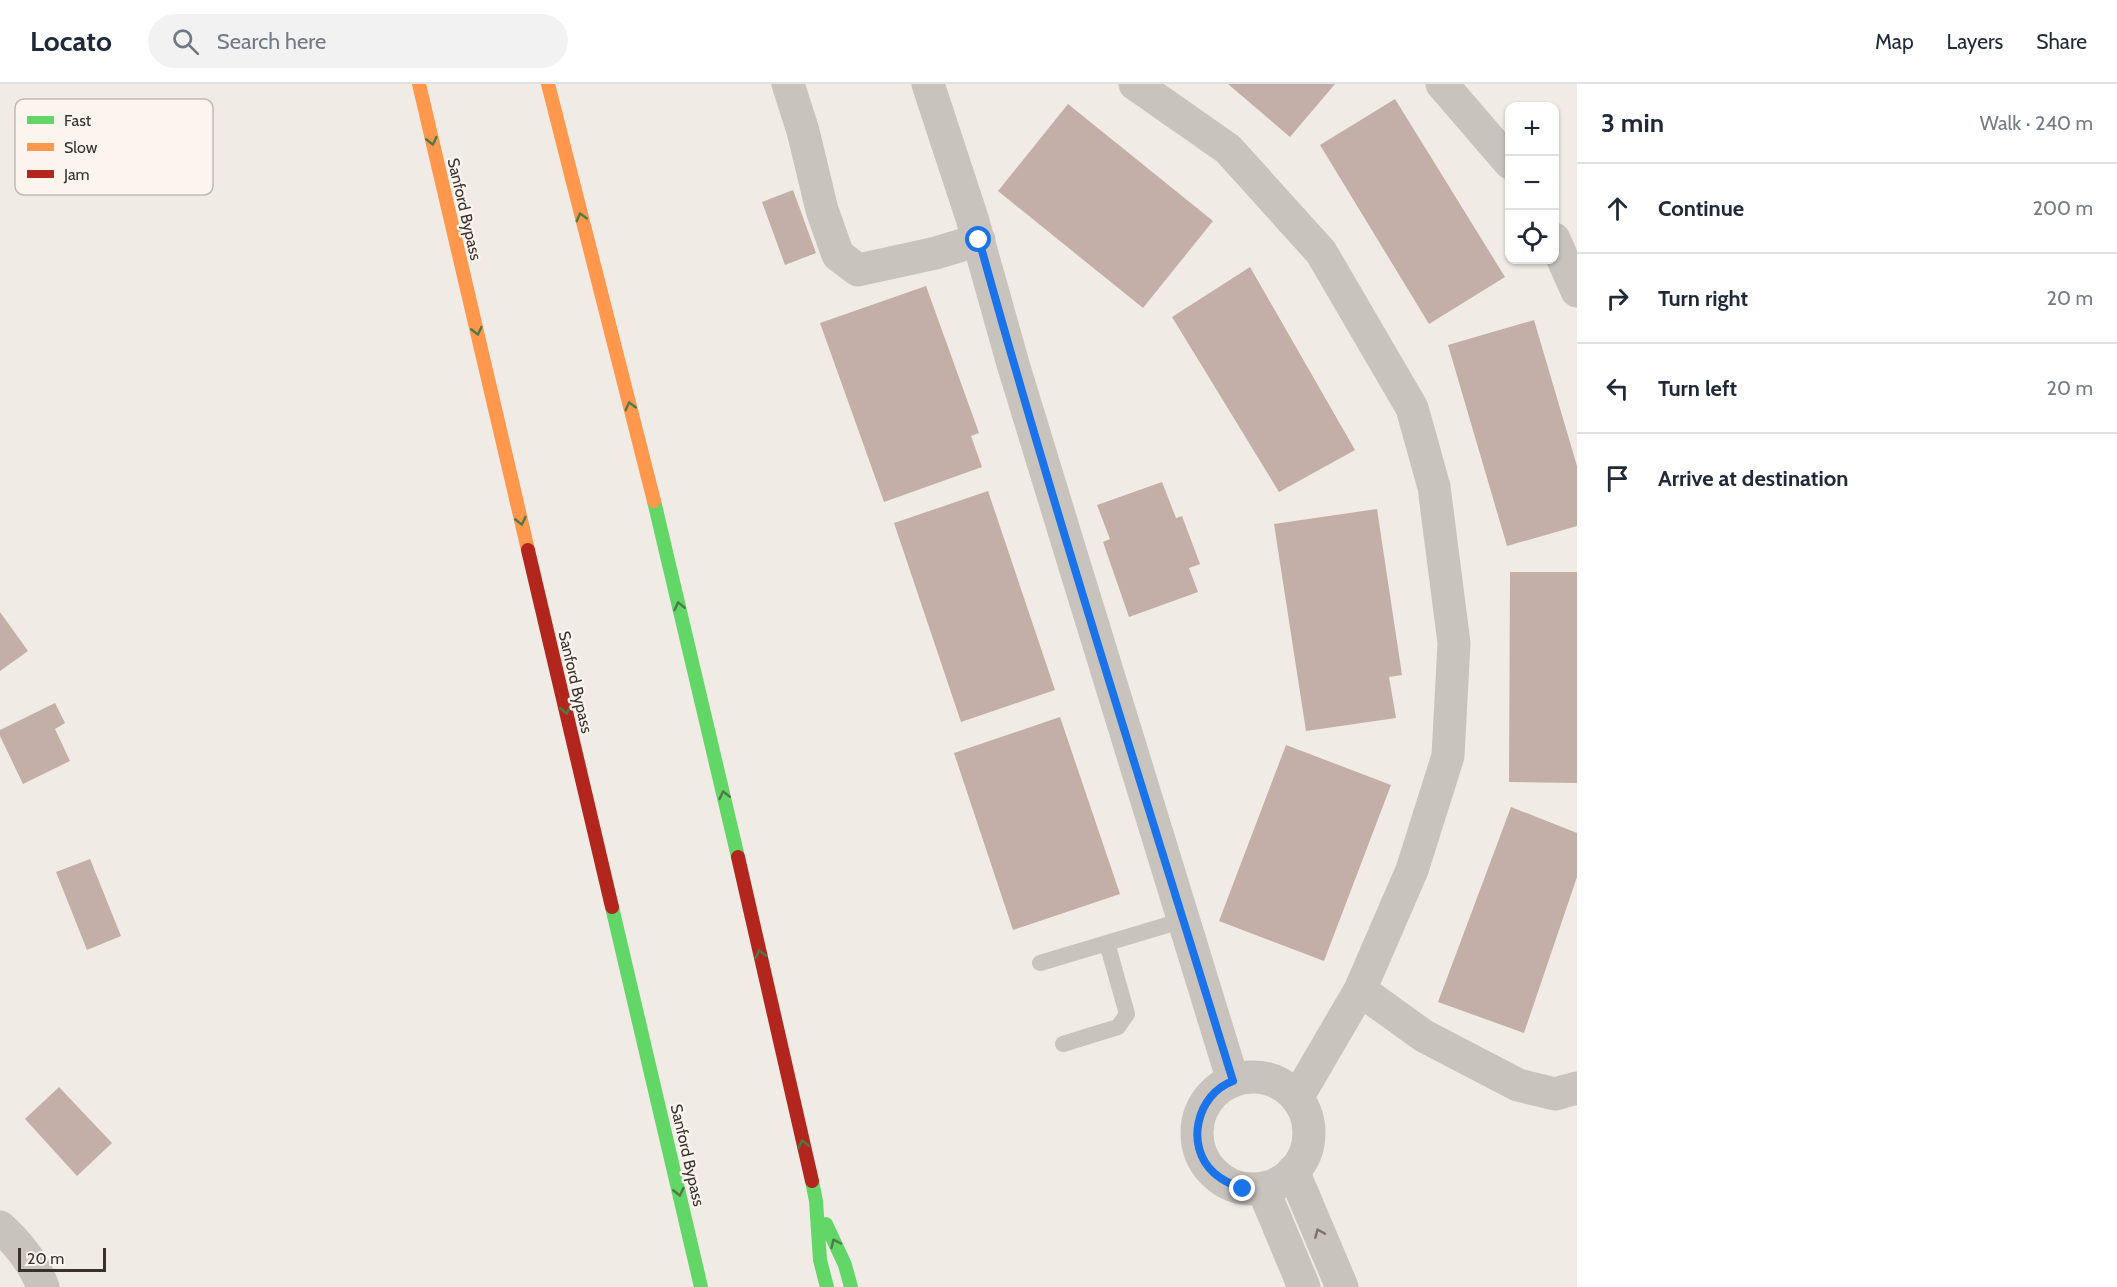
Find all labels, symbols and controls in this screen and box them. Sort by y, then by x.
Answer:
search box [148,14,568,68]
text: Locato [30,24,112,58]
icon: search [169,25,202,58]
text: Search here [217,28,326,55]
text: Map [1875,29,1914,54]
text: Layers [1947,29,2003,54]
text: Share [2036,29,2087,54]
legend [15,99,213,195]
map controls [1505,102,1559,264]
button: + [1505,102,1559,156]
text: 3 min [1601,107,1664,139]
text: Fast [64,111,92,130]
text: Walk · 240 m [1980,111,2093,135]
one-way arrow [425,136,438,146]
text: Slow [64,138,98,157]
street label: Sanford Bypass [444,156,486,262]
button: − [1505,156,1559,210]
text: Jam [63,165,90,184]
icon: ahead [1601,192,1634,225]
text: Continue [1658,195,1744,222]
text: 200 m [2033,196,2093,220]
button: locate [1505,210,1559,264]
one-way arrow [576,212,588,223]
route start [965,226,991,252]
icon: right [1601,282,1634,315]
text: Turn right [1658,285,1748,312]
text: 20 m [2047,286,2093,310]
one-way arrow [470,326,483,336]
icon: left [1601,372,1634,405]
text: Turn left [1658,375,1737,402]
text: 20 m [2047,376,2093,400]
one-way arrow [625,401,638,411]
icon: arrive [1601,462,1634,495]
text: Arrive at destination [1658,465,1848,492]
one-way arrow [514,515,527,525]
one-way arrow [673,601,686,611]
street label: Sanford Bypass [555,629,597,735]
one-way arrow [559,705,572,715]
one-way arrow [718,791,731,801]
one-way arrow [754,949,767,959]
street label: Sanford Bypass [667,1102,709,1208]
one-way arrow [797,1139,810,1149]
route end [1229,1175,1255,1201]
one-way arrow [672,1187,685,1197]
one-way arrow [1314,1229,1326,1240]
one-way arrow [831,1239,843,1250]
scale bar [18,1245,106,1272]
text: 20 m [27,1249,64,1268]

